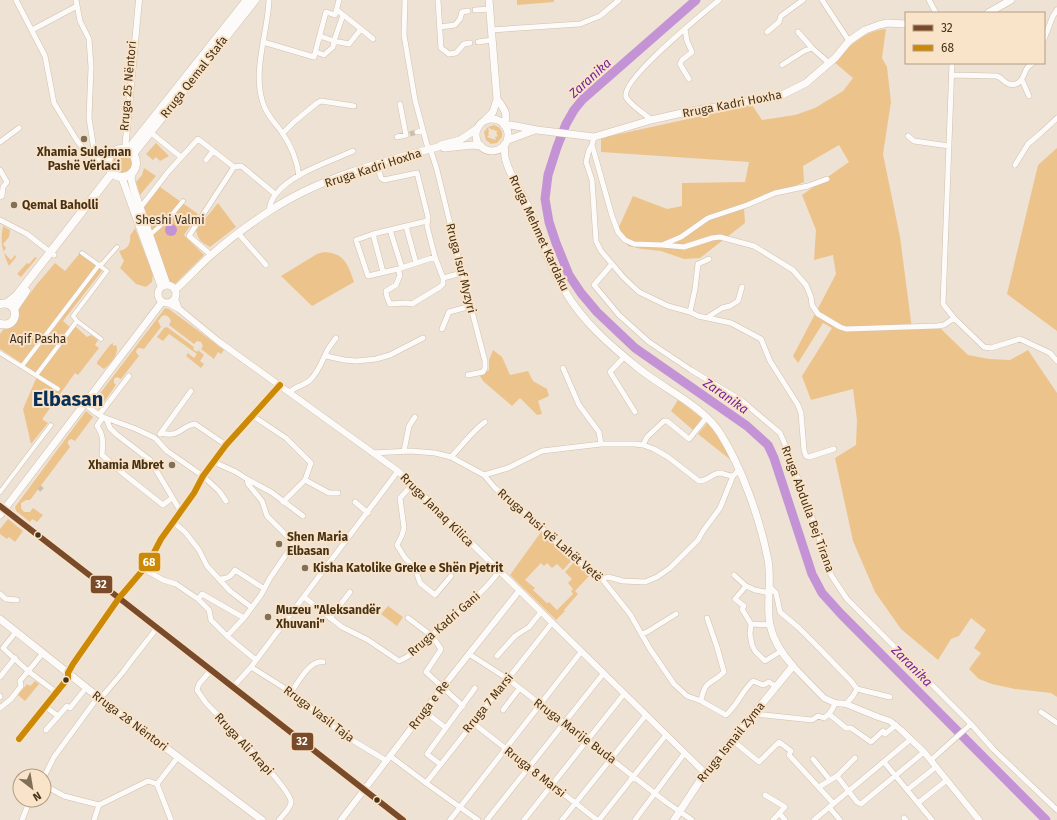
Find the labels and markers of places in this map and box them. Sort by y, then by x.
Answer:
marker: Xhamia Sulejman Pashë Vërlaci [79,134,89,144]
place label: Xhamia Sulejman Pashë Vërlaci [36,145,131,173]
place label: Qemal Baholli [22,198,98,212]
marker: Qemal Baholli [9,200,19,210]
place label: Xhamia Mbret [87,458,164,472]
marker: Xhamia Mbret [167,460,177,470]
unlabelled marker [33,530,43,540]
place label: Shen Maria Elbasan [287,530,348,558]
marker: Shen Maria Elbasan [274,539,284,549]
place label: Kisha Katolike Greke e Shën Pjetrit [313,561,504,575]
marker: Kisha Katolike Greke e Shën Pjetrit [300,563,310,573]
place label: Muzeu "Aleksandër Xhuvani" [275,603,381,631]
marker: Muzeu "Aleksandër Xhuvani" [263,612,273,622]
unlabelled marker [61,675,71,685]
unlabelled marker [372,795,382,805]

